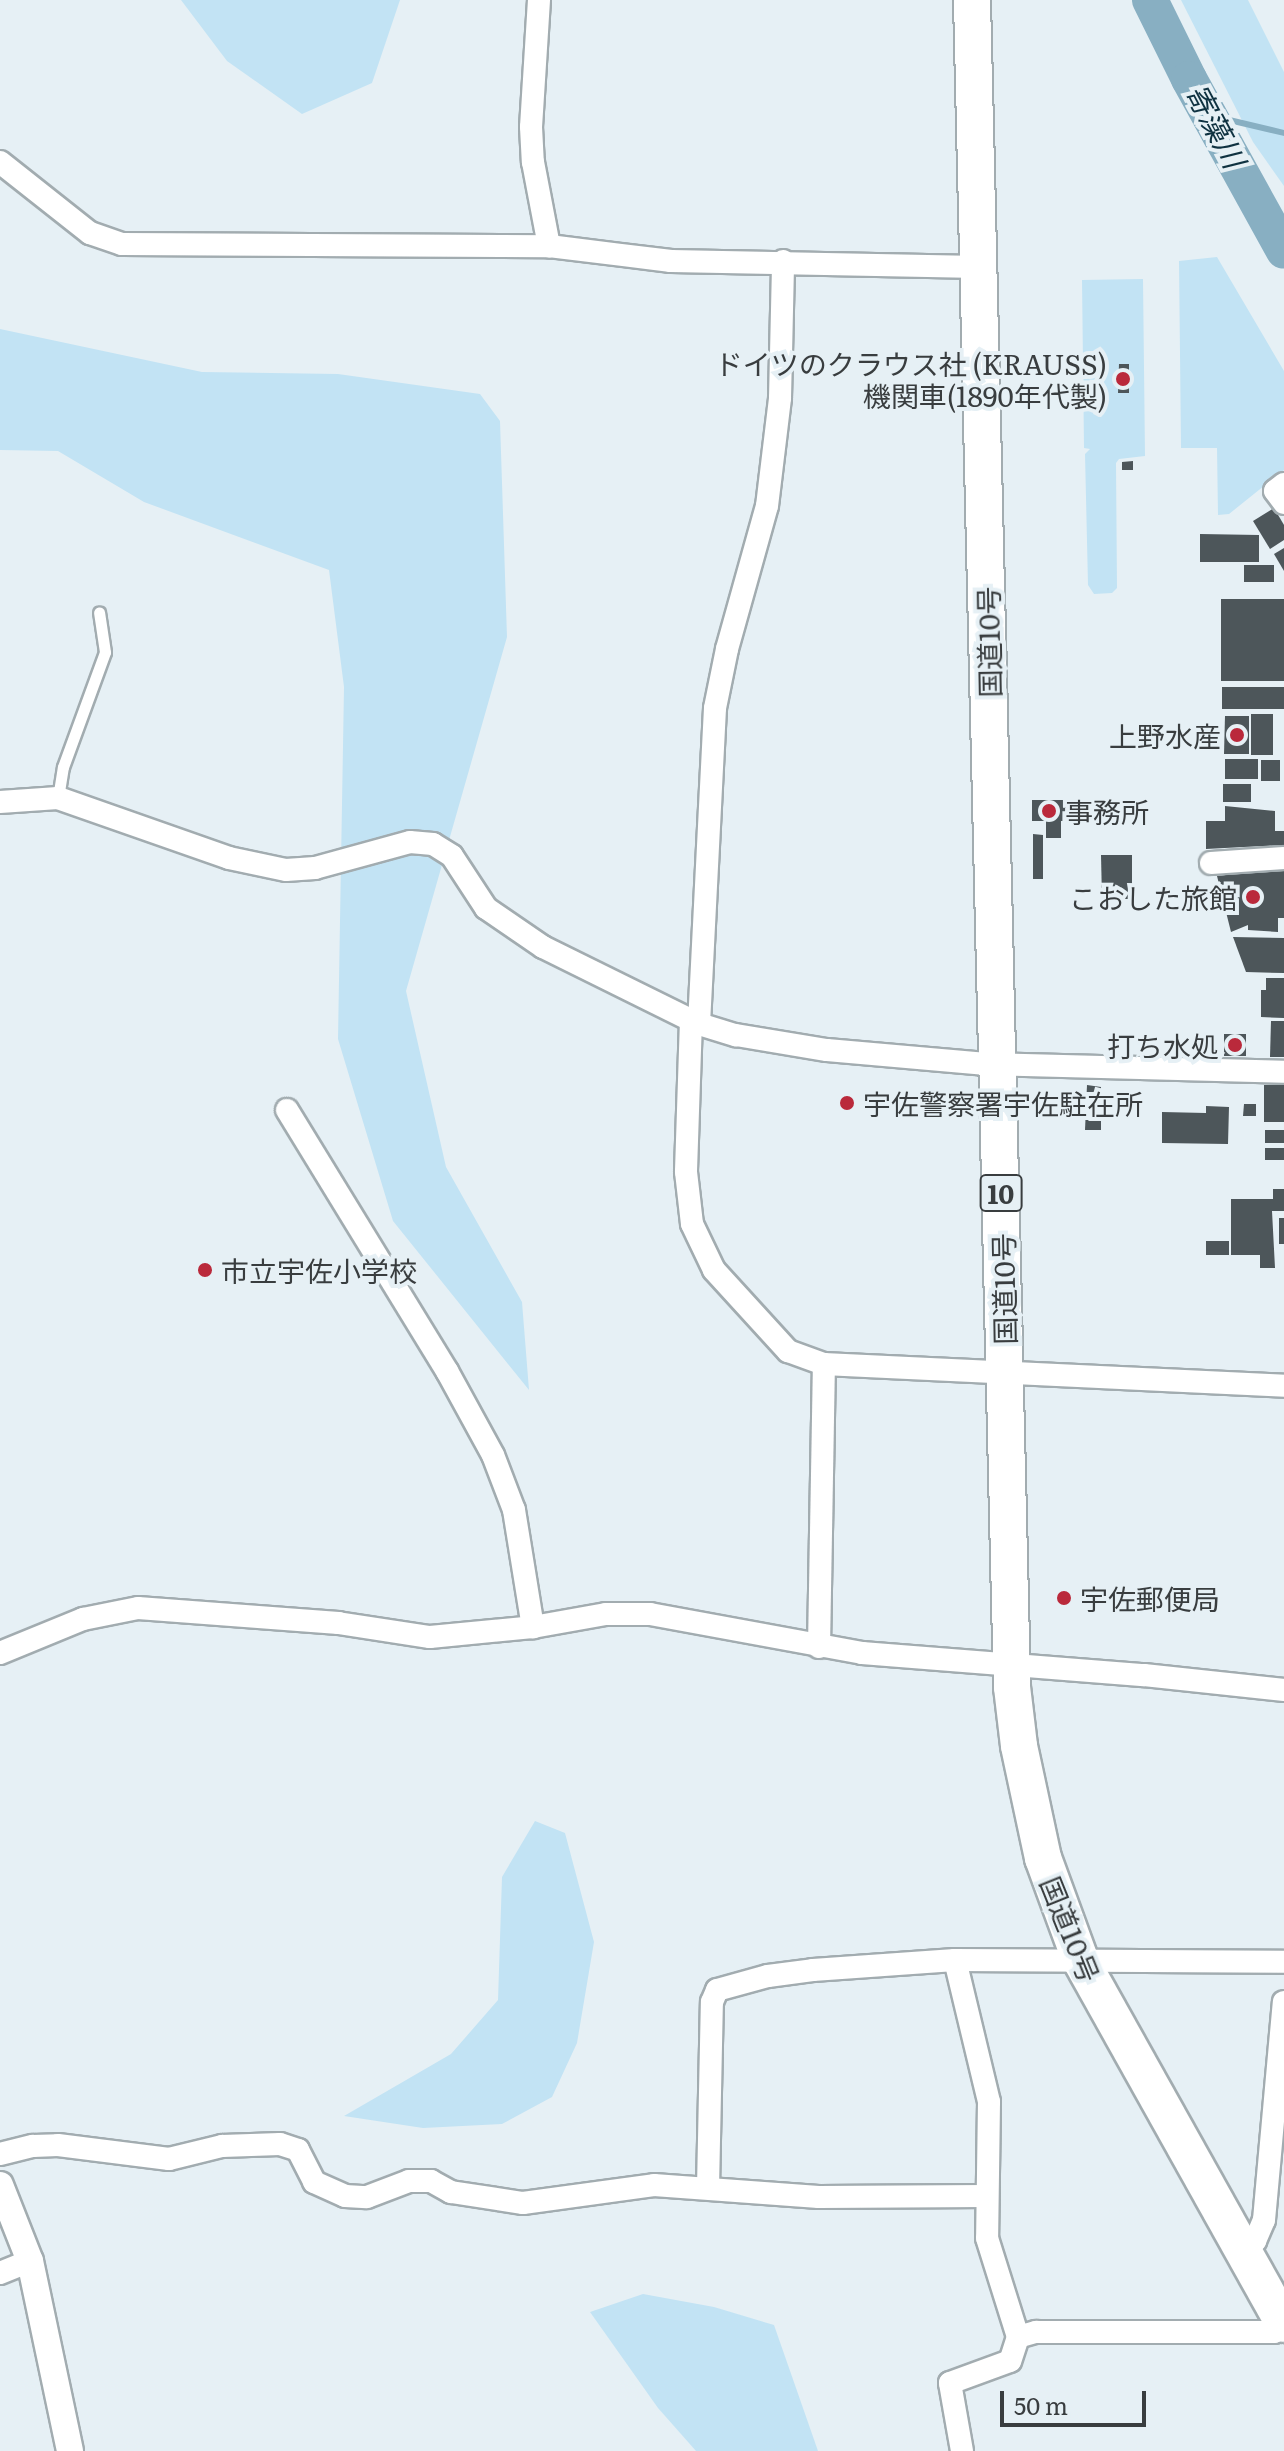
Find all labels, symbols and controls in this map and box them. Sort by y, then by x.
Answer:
water label: 寄藻川 [1180,77,1254,173]
place label: ドイツのクラウス社 (KRAUSS) 機関車(1890年代製) [715,346,1107,412]
marker: ドイツのクラウス社 (KRAUSS) 機関車(1890年代製) [1114,370,1132,388]
street label: 国道10号 [970,586,1006,698]
place label: 上野水産 [1109,718,1221,752]
marker: 上野水産 [1228,726,1246,744]
place label: 事務所 [1065,794,1149,828]
marker: 事務所 [1040,802,1058,820]
place label: こおした旅館 [1069,880,1237,914]
marker: こおした旅館 [1244,888,1262,906]
place label: 打ち水処 [1107,1028,1219,1062]
marker: 打ち水処 [1226,1036,1244,1054]
place label: 宇佐警察署宇佐駐在所 [863,1086,1143,1120]
marker: 宇佐警察署宇佐駐在所 [838,1094,856,1112]
road number: 10 [979,1171,1023,1215]
street label: 国道10号 [985,1233,1021,1345]
place label: 市立宇佐小学校 [221,1253,417,1287]
marker: 市立宇佐小学校 [196,1261,214,1279]
place label: 宇佐郵便局 [1080,1581,1220,1615]
marker: 宇佐郵便局 [1055,1589,1073,1607]
street label: 国道10号 [1035,1871,1107,1987]
scale bar [1004,2375,1150,2425]
text: 50 m [1014,2387,1068,2422]

